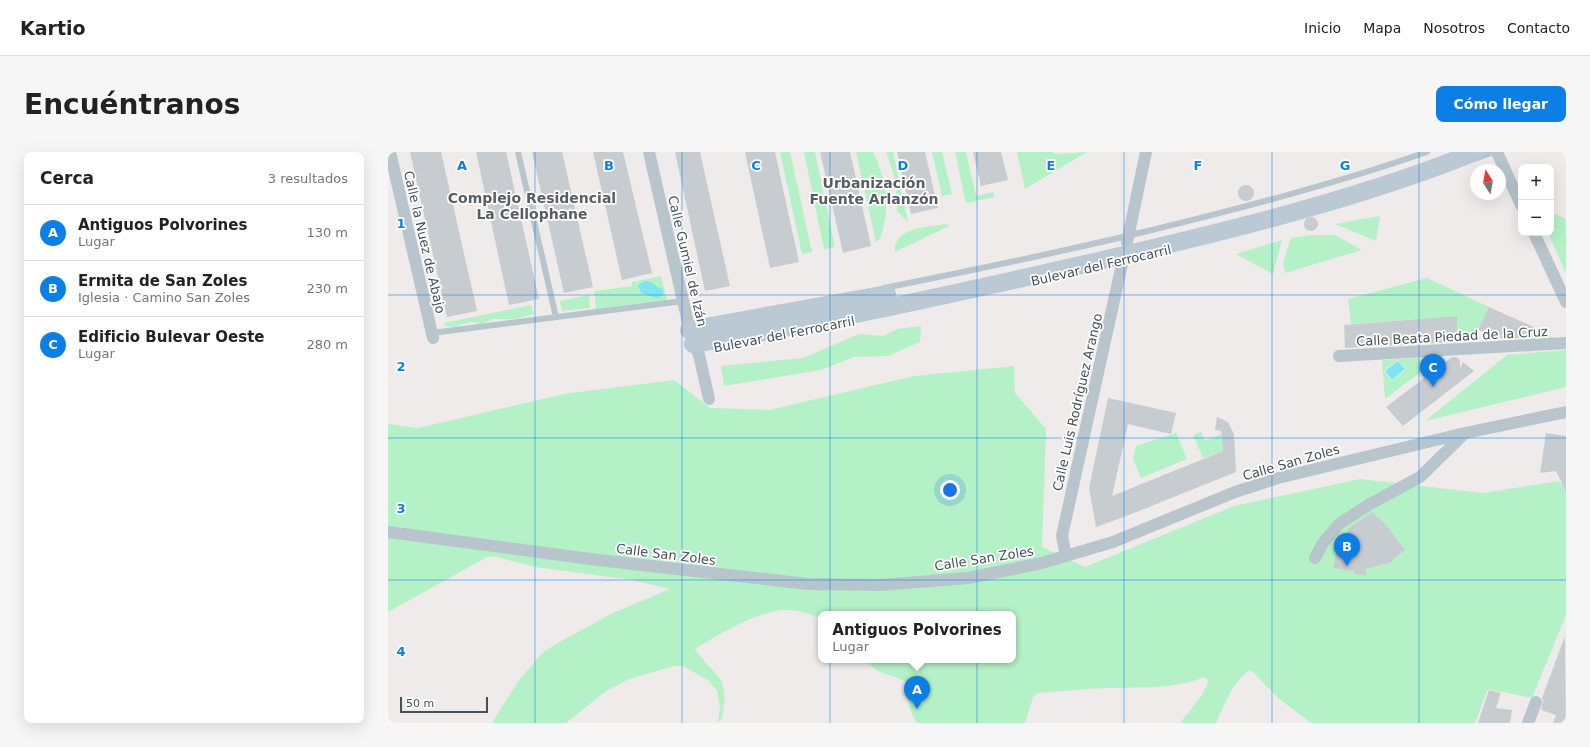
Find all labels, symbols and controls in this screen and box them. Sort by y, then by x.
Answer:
text: Kartio [20,17,86,39]
text: Inicio [1304,20,1341,36]
text: Mapa [1363,20,1401,36]
text: Nosotros [1423,20,1485,36]
text: Contacto [1507,20,1570,36]
button: Cómo llegar [1436,86,1566,122]
text: Encuéntranos [24,88,240,121]
text: A [457,158,467,173]
text: B [604,158,614,173]
text: C [751,158,761,173]
text: D [898,158,909,173]
text: E [1047,158,1055,173]
text: F [1194,158,1202,173]
text: G [1340,158,1350,173]
north arrow [1470,164,1506,200]
map controls [1518,164,1554,236]
button: + [1518,164,1554,200]
text: Cerca [40,168,94,188]
street label: Calle la Nuez de Abajo [401,169,448,315]
text: 3 resultados [268,171,348,186]
district label: Urbanización Fuente Arlanzón [809,175,939,207]
district label: Complejo Residencial La Cellophane [448,190,616,222]
street label: Calle Gumiel de Izán [665,194,710,328]
button: − [1518,200,1554,236]
text: Antiguos Polvorines [78,216,247,234]
text: 1 [396,216,406,231]
text: A [48,225,58,240]
text: 130 m [306,225,348,240]
text: Lugar [78,234,115,249]
street label: Bulevar del Ferrocarril [1029,242,1173,289]
text: Ermita de San Zoles [78,272,247,290]
text: B [48,281,58,296]
text: 230 m [306,281,348,296]
text: Iglesia · Camino San Zoles [78,290,250,305]
street label: Calle Luis Rodríguez Arango [1050,312,1105,492]
street label: Bulevar del Ferrocarril [712,313,856,356]
street label: Calle Beata Piedad de la Cruz [1356,324,1548,349]
text: Edificio Bulevar Oeste [78,328,265,346]
text: C [48,337,58,352]
text: 280 m [306,337,348,352]
text: Lugar [78,346,115,361]
pin: C [1420,354,1446,387]
text: 2 [396,359,406,374]
street label: Calle San Zoles [1241,441,1342,484]
your location [940,480,960,500]
text: 3 [396,501,406,516]
pin: B [1334,533,1360,566]
street label: Calle San Zoles [615,541,717,568]
street label: Calle San Zoles [933,543,1035,574]
popup [818,611,1016,663]
text: Antiguos Polvorines [832,621,1002,639]
text: Lugar [832,639,869,654]
text: 4 [396,644,406,659]
pin: A [904,676,930,709]
scale bar [400,695,488,714]
text: 50 m [406,697,434,710]

